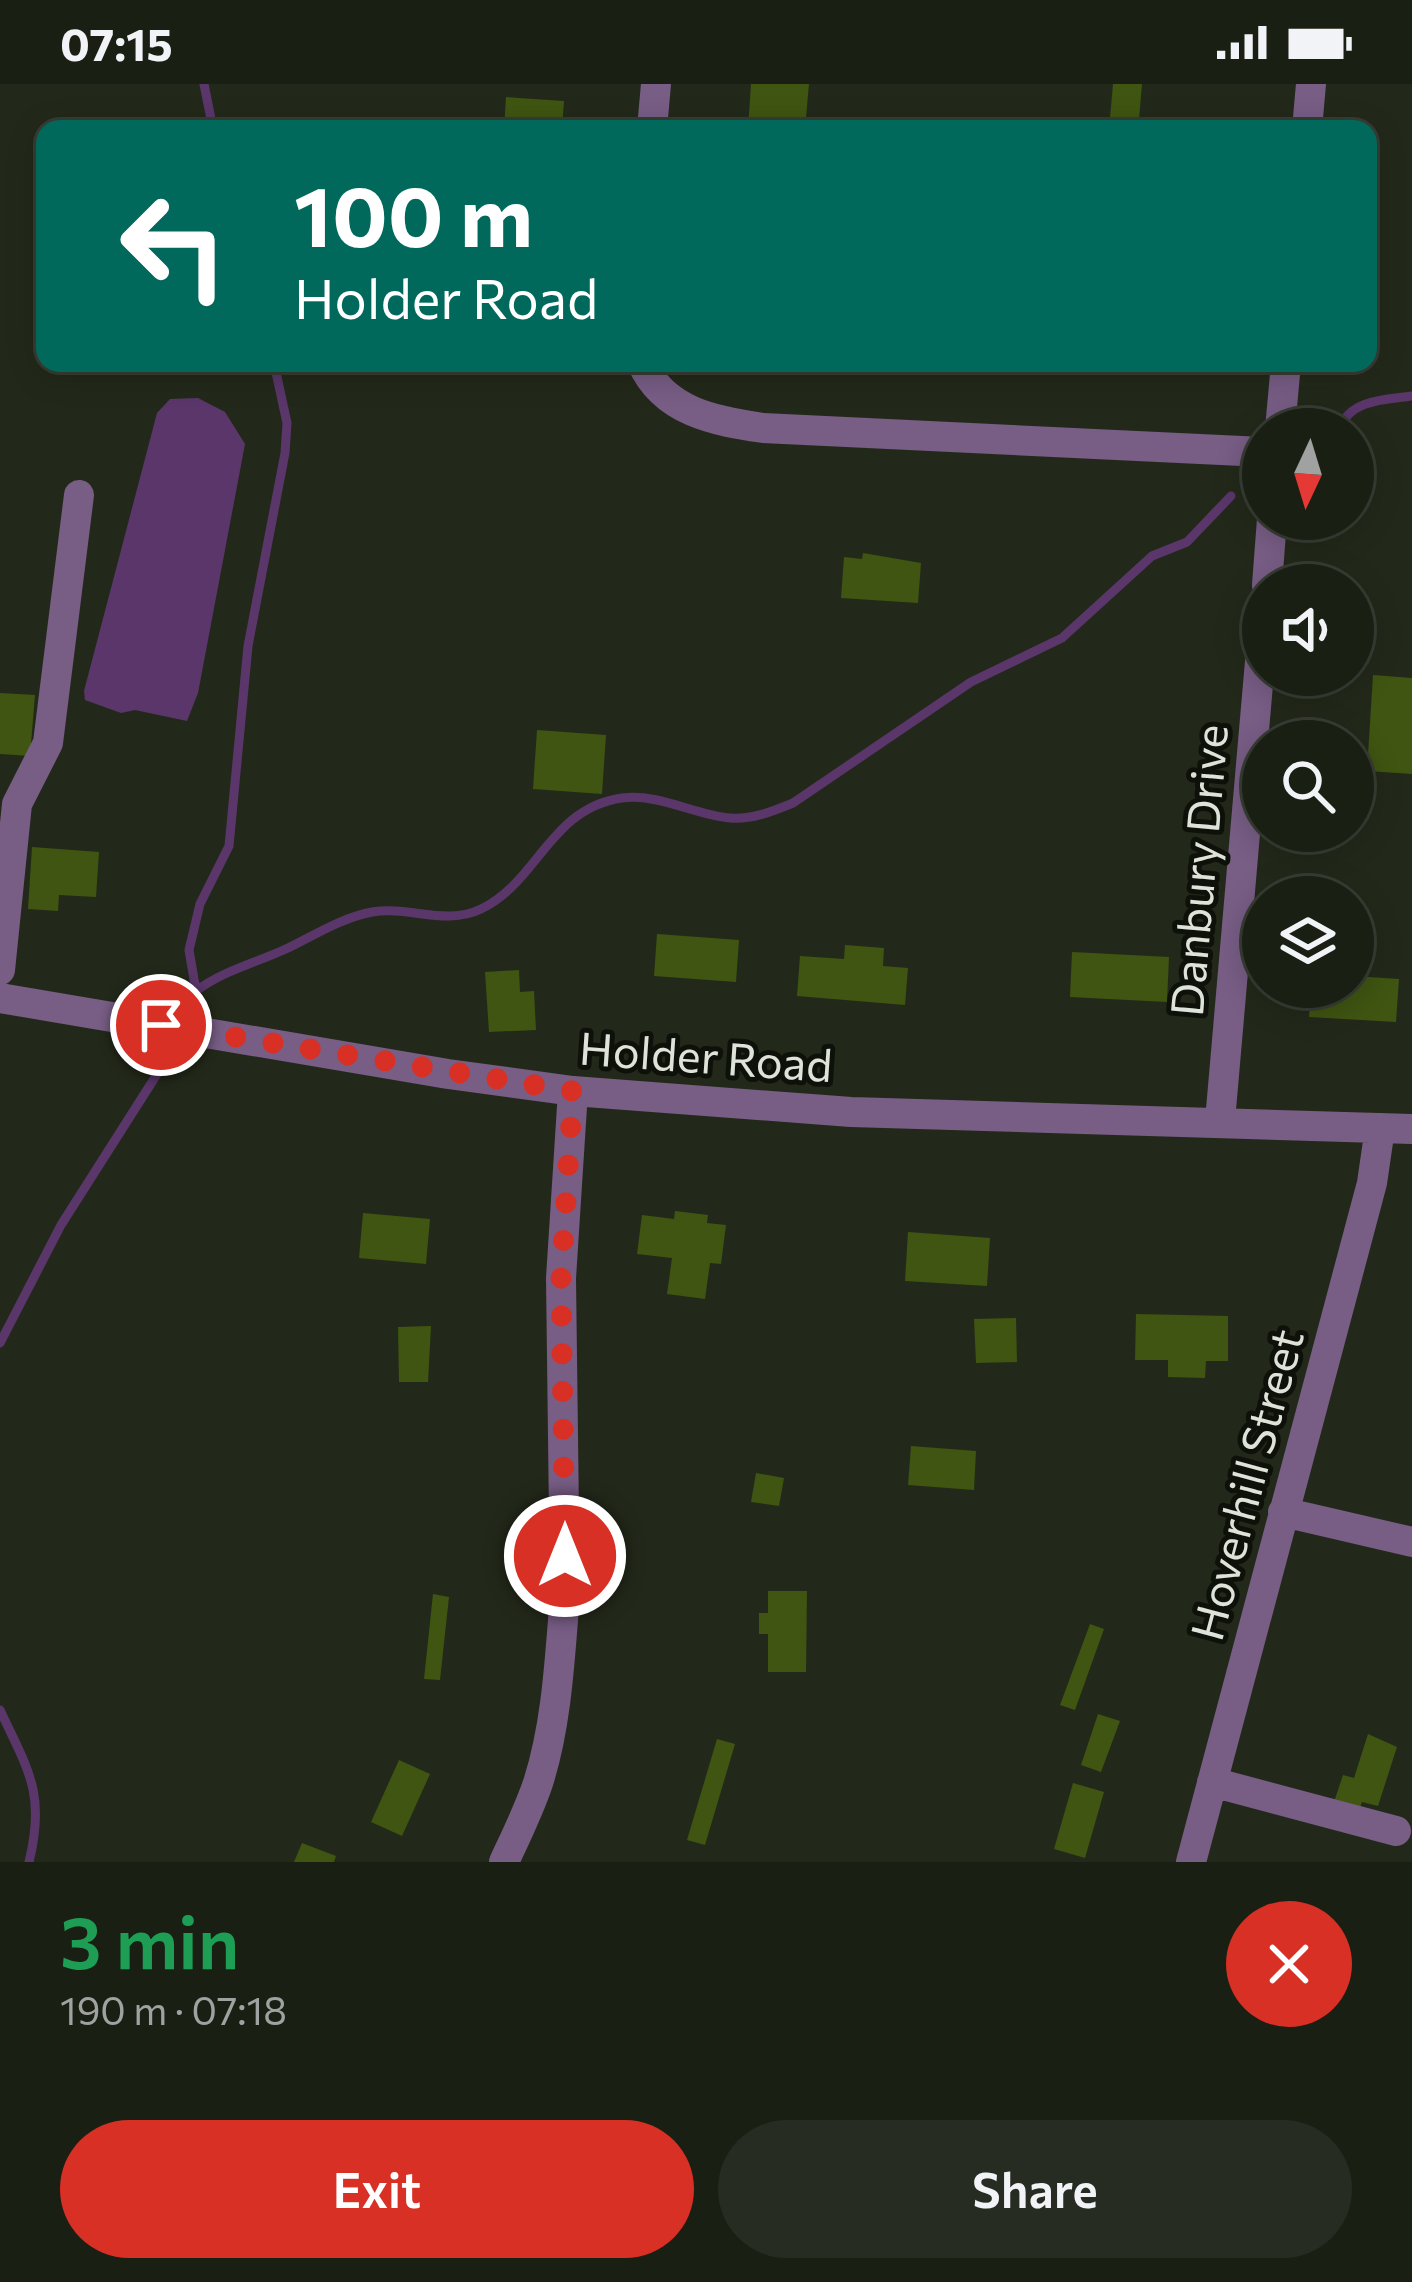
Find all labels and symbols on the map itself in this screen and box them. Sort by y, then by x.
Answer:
north arrow [1242,408,1374,540]
street label: Danbury Drive [1157,722,1237,1018]
pin [110,974,212,1076]
street label: Holder Road [578,1019,834,1091]
street label: Hoverhill Street [1177,1322,1313,1646]
position arrow [502,1493,628,1619]

